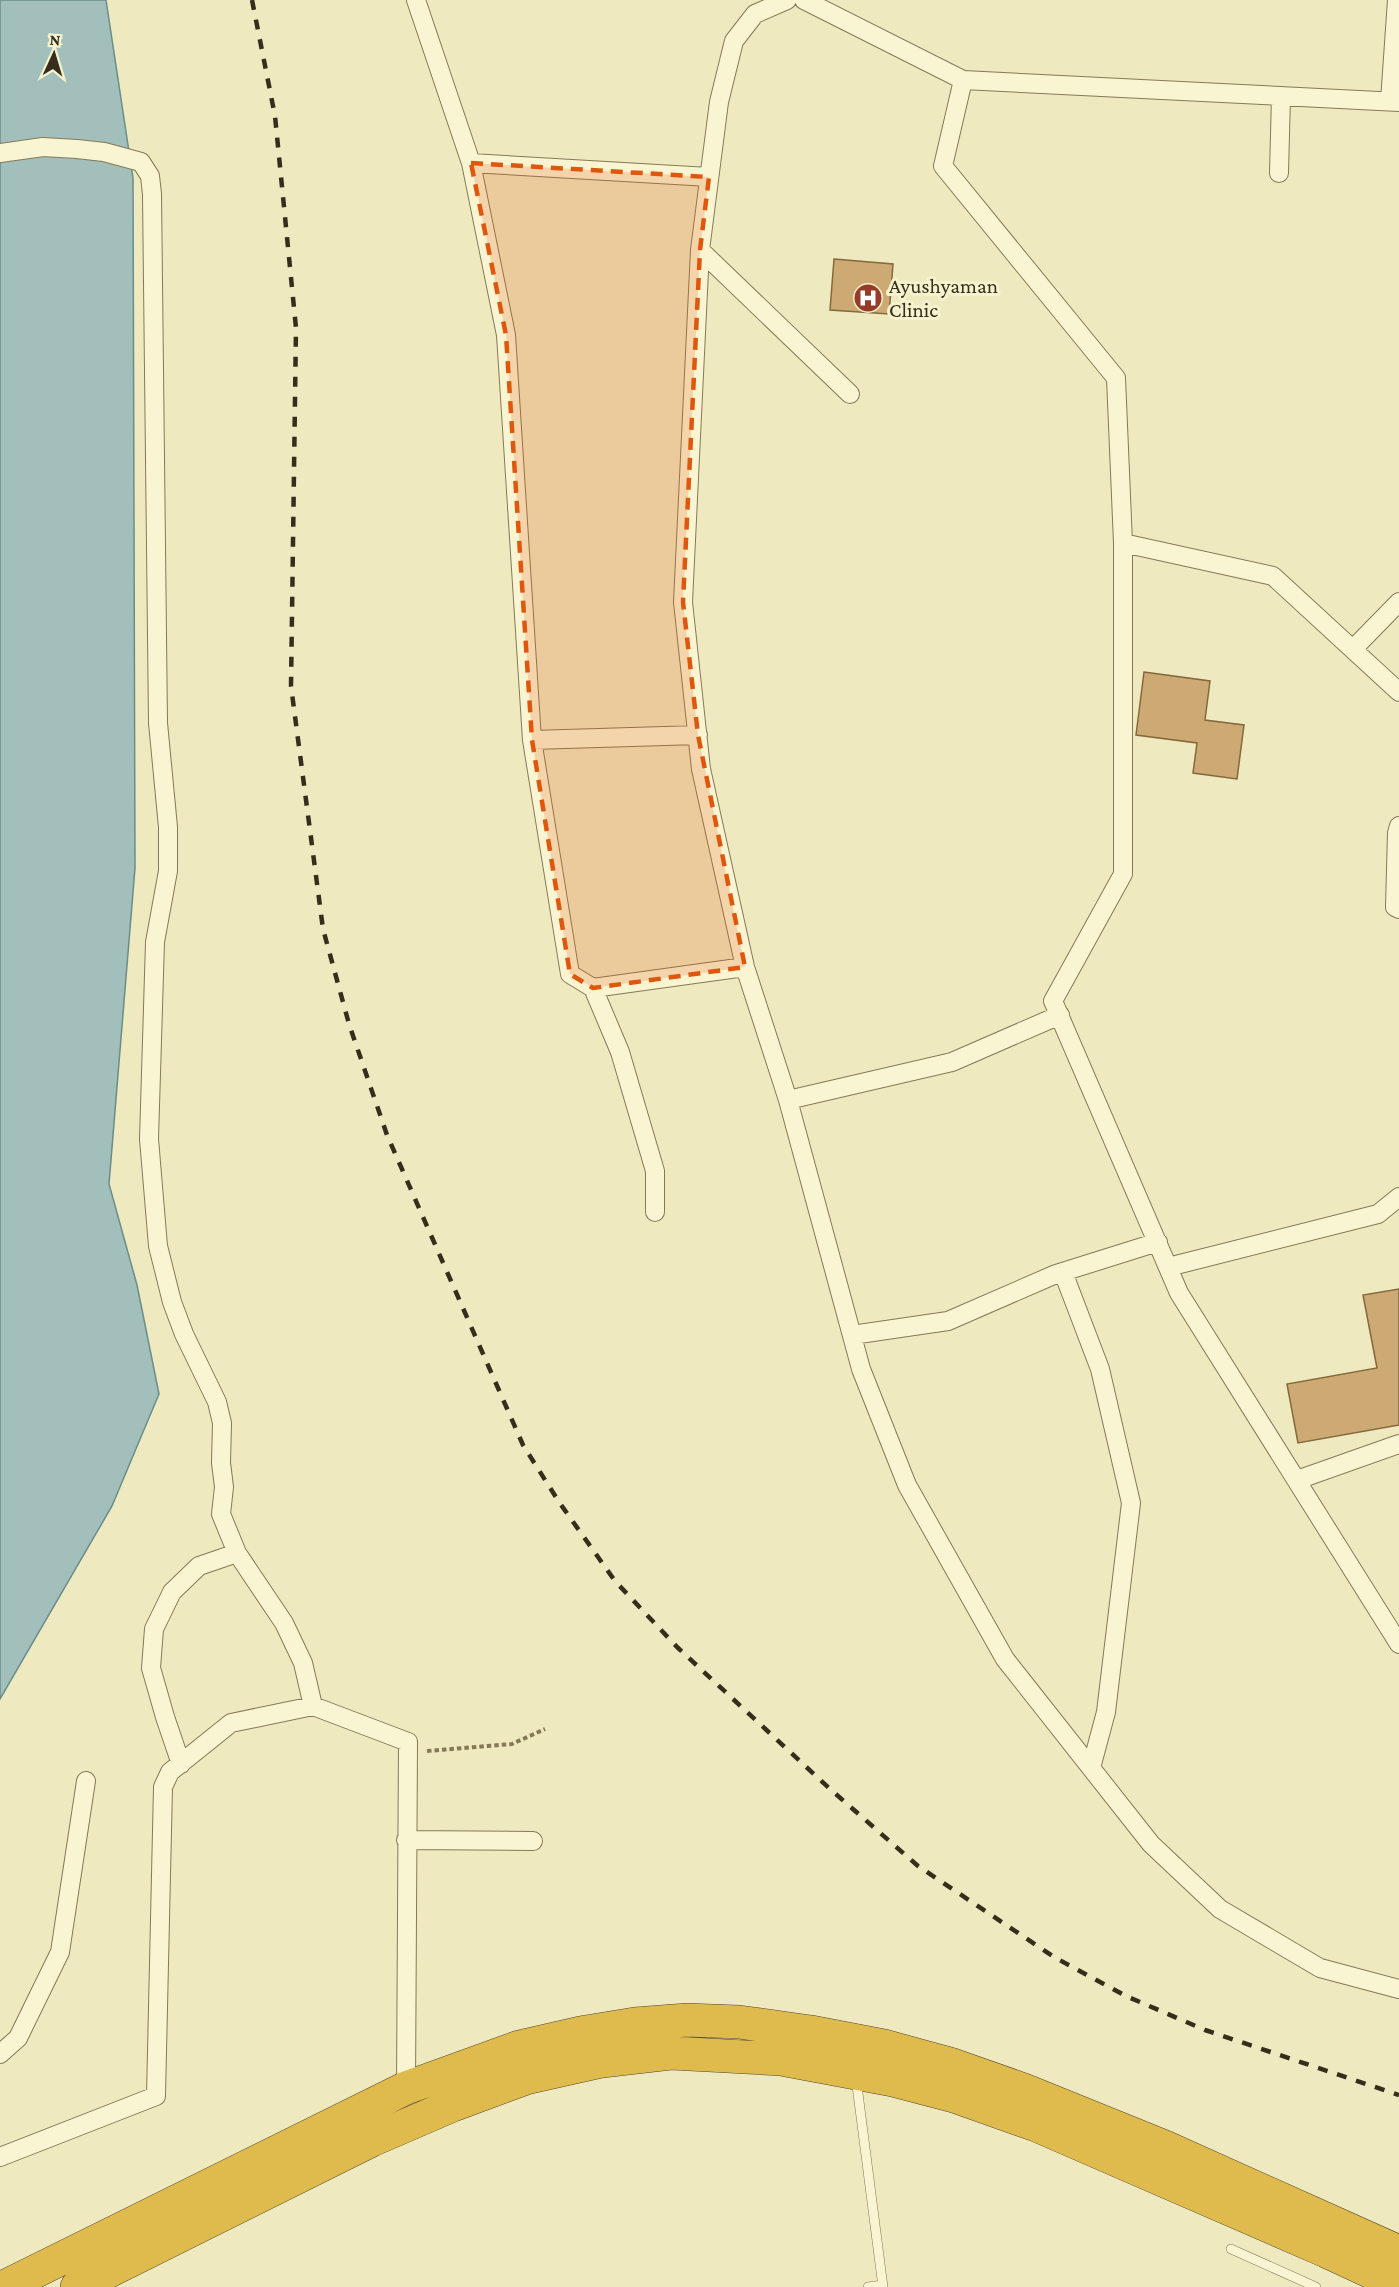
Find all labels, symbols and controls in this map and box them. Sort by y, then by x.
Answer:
north arrow [24,24,84,84]
text: N [49,31,61,48]
place label: Ayushyaman Clinic [889,274,998,322]
hospital icon: Ayushyaman Clinic [852,282,884,314]

